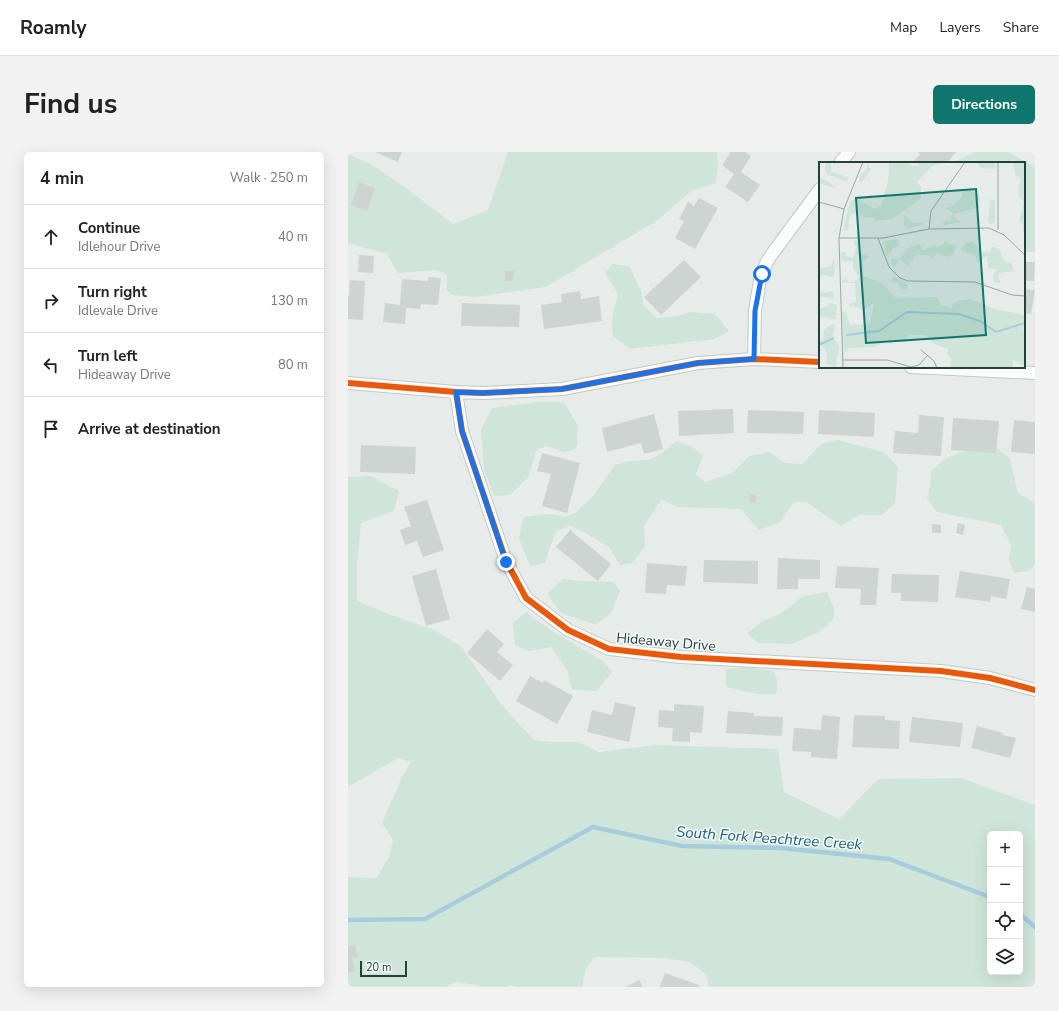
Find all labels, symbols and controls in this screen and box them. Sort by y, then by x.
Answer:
text: Roamly [20,15,87,41]
text: Map [890,18,917,37]
text: Layers [939,18,981,37]
text: Share [1003,18,1039,37]
text: Find us [24,85,118,123]
button: Directions [933,85,1035,124]
inset map [819,162,1025,368]
text: 4 min [40,167,84,190]
text: Walk · 250 m [230,169,308,187]
text: Continue [78,218,140,238]
icon: ahead [40,226,62,248]
text: 40 m [278,228,308,246]
text: Idlehour Drive [78,238,160,256]
route start [753,265,771,283]
text: Turn right [78,282,147,302]
icon: right [40,290,62,312]
text: 130 m [270,292,308,310]
text: Idlevale Drive [78,302,158,320]
text: Turn left [78,346,137,366]
icon: left [40,354,62,376]
text: 80 m [278,356,308,374]
text: Hideaway Drive [78,366,171,384]
icon: arrive [40,418,62,440]
text: Arrive at destination [78,419,221,439]
route end [497,553,515,571]
street label: Hideaway Drive [615,628,717,656]
water label: South Fork Peachtree Creek [675,822,863,855]
map controls [987,831,1023,975]
button: + [987,831,1023,867]
button: − [987,867,1023,903]
button: locate [987,903,1023,939]
button: layers [987,939,1023,975]
scale bar [360,959,407,978]
text: 20 m [366,960,391,975]

